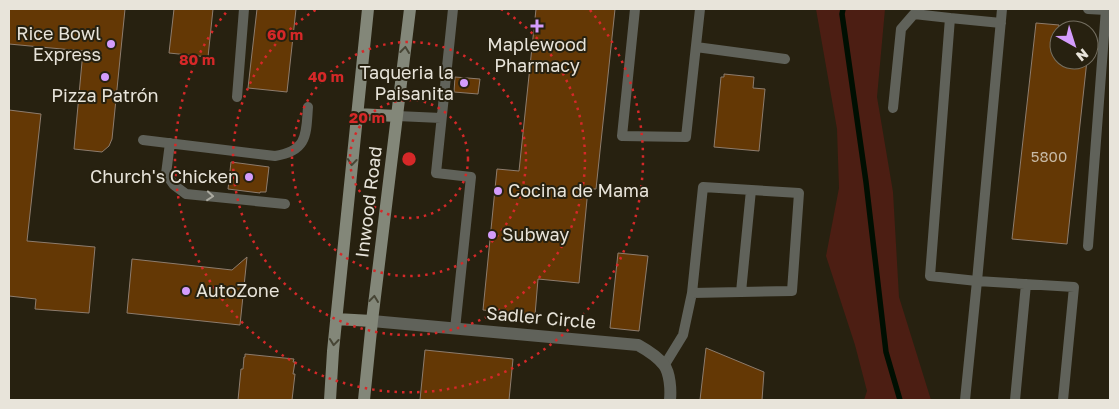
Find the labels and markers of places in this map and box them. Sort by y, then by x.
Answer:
marker: Maplewood Pharmacy [531,20,543,32]
place label: Rice Bowl Express [16,22,101,65]
place label: Maplewood Pharmacy [487,33,587,76]
marker: Rice Bowl Express [105,38,117,50]
place label: Taqueria la Paisanita [359,61,454,104]
marker: Pizza Patrón [99,71,111,83]
marker: Taqueria la Paisanita [458,77,470,89]
place label: Pizza Patrón [51,84,159,106]
centre of rings [400,150,418,168]
place label: Church's Chicken [90,165,239,187]
marker: Church's Chicken [243,171,255,183]
place label: Cocina de Mama [508,179,649,201]
marker: Cocina de Mama [492,185,504,197]
place label: Subway [502,223,569,245]
marker: Subway [486,229,498,241]
place label: AutoZone [196,279,279,301]
marker: AutoZone [180,285,192,297]

